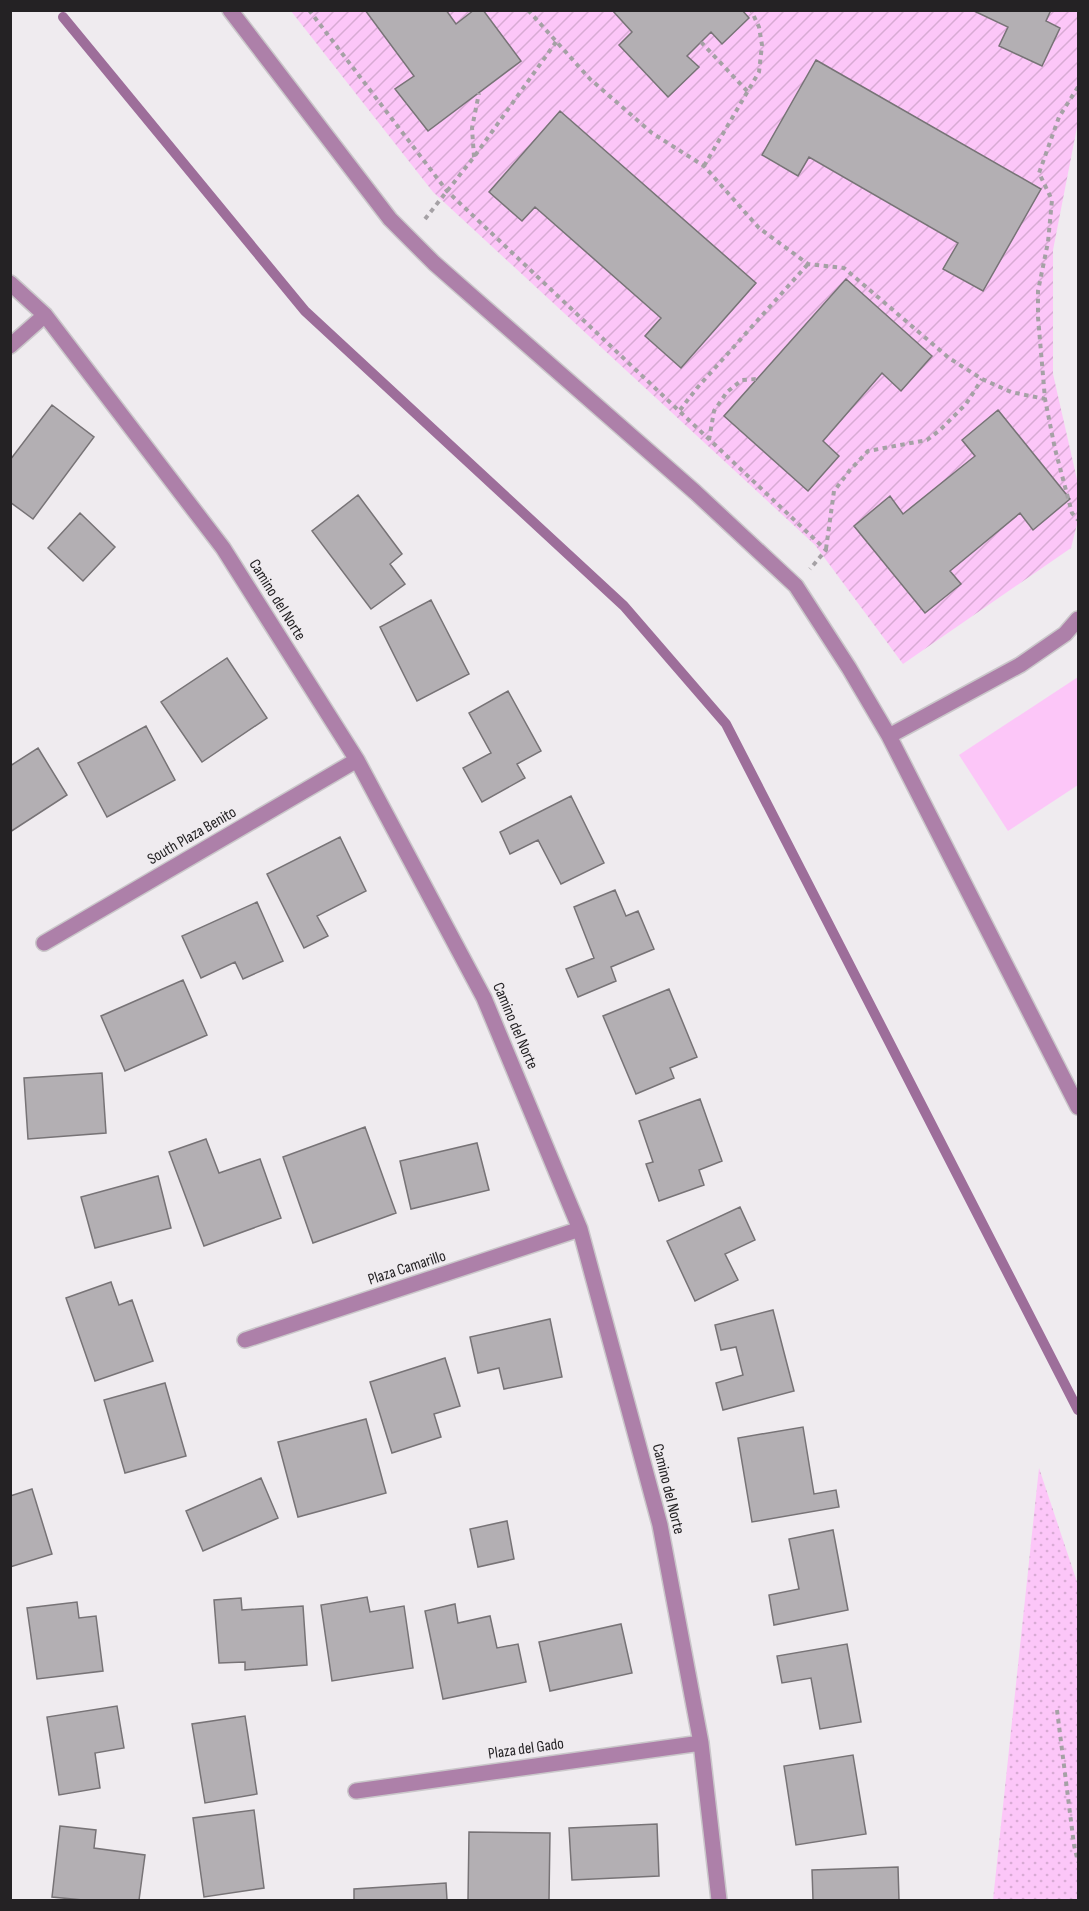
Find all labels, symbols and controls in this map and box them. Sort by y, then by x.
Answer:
street label: Camino del Norte [244,556,310,644]
street label: South Plaza Benito [144,803,240,869]
street label: Camino del Norte [488,980,542,1072]
street label: Plaza Camarillo [366,1247,448,1289]
street label: Camino del Norte [648,1442,688,1536]
street label: Plaza del Gado [487,1734,565,1764]

